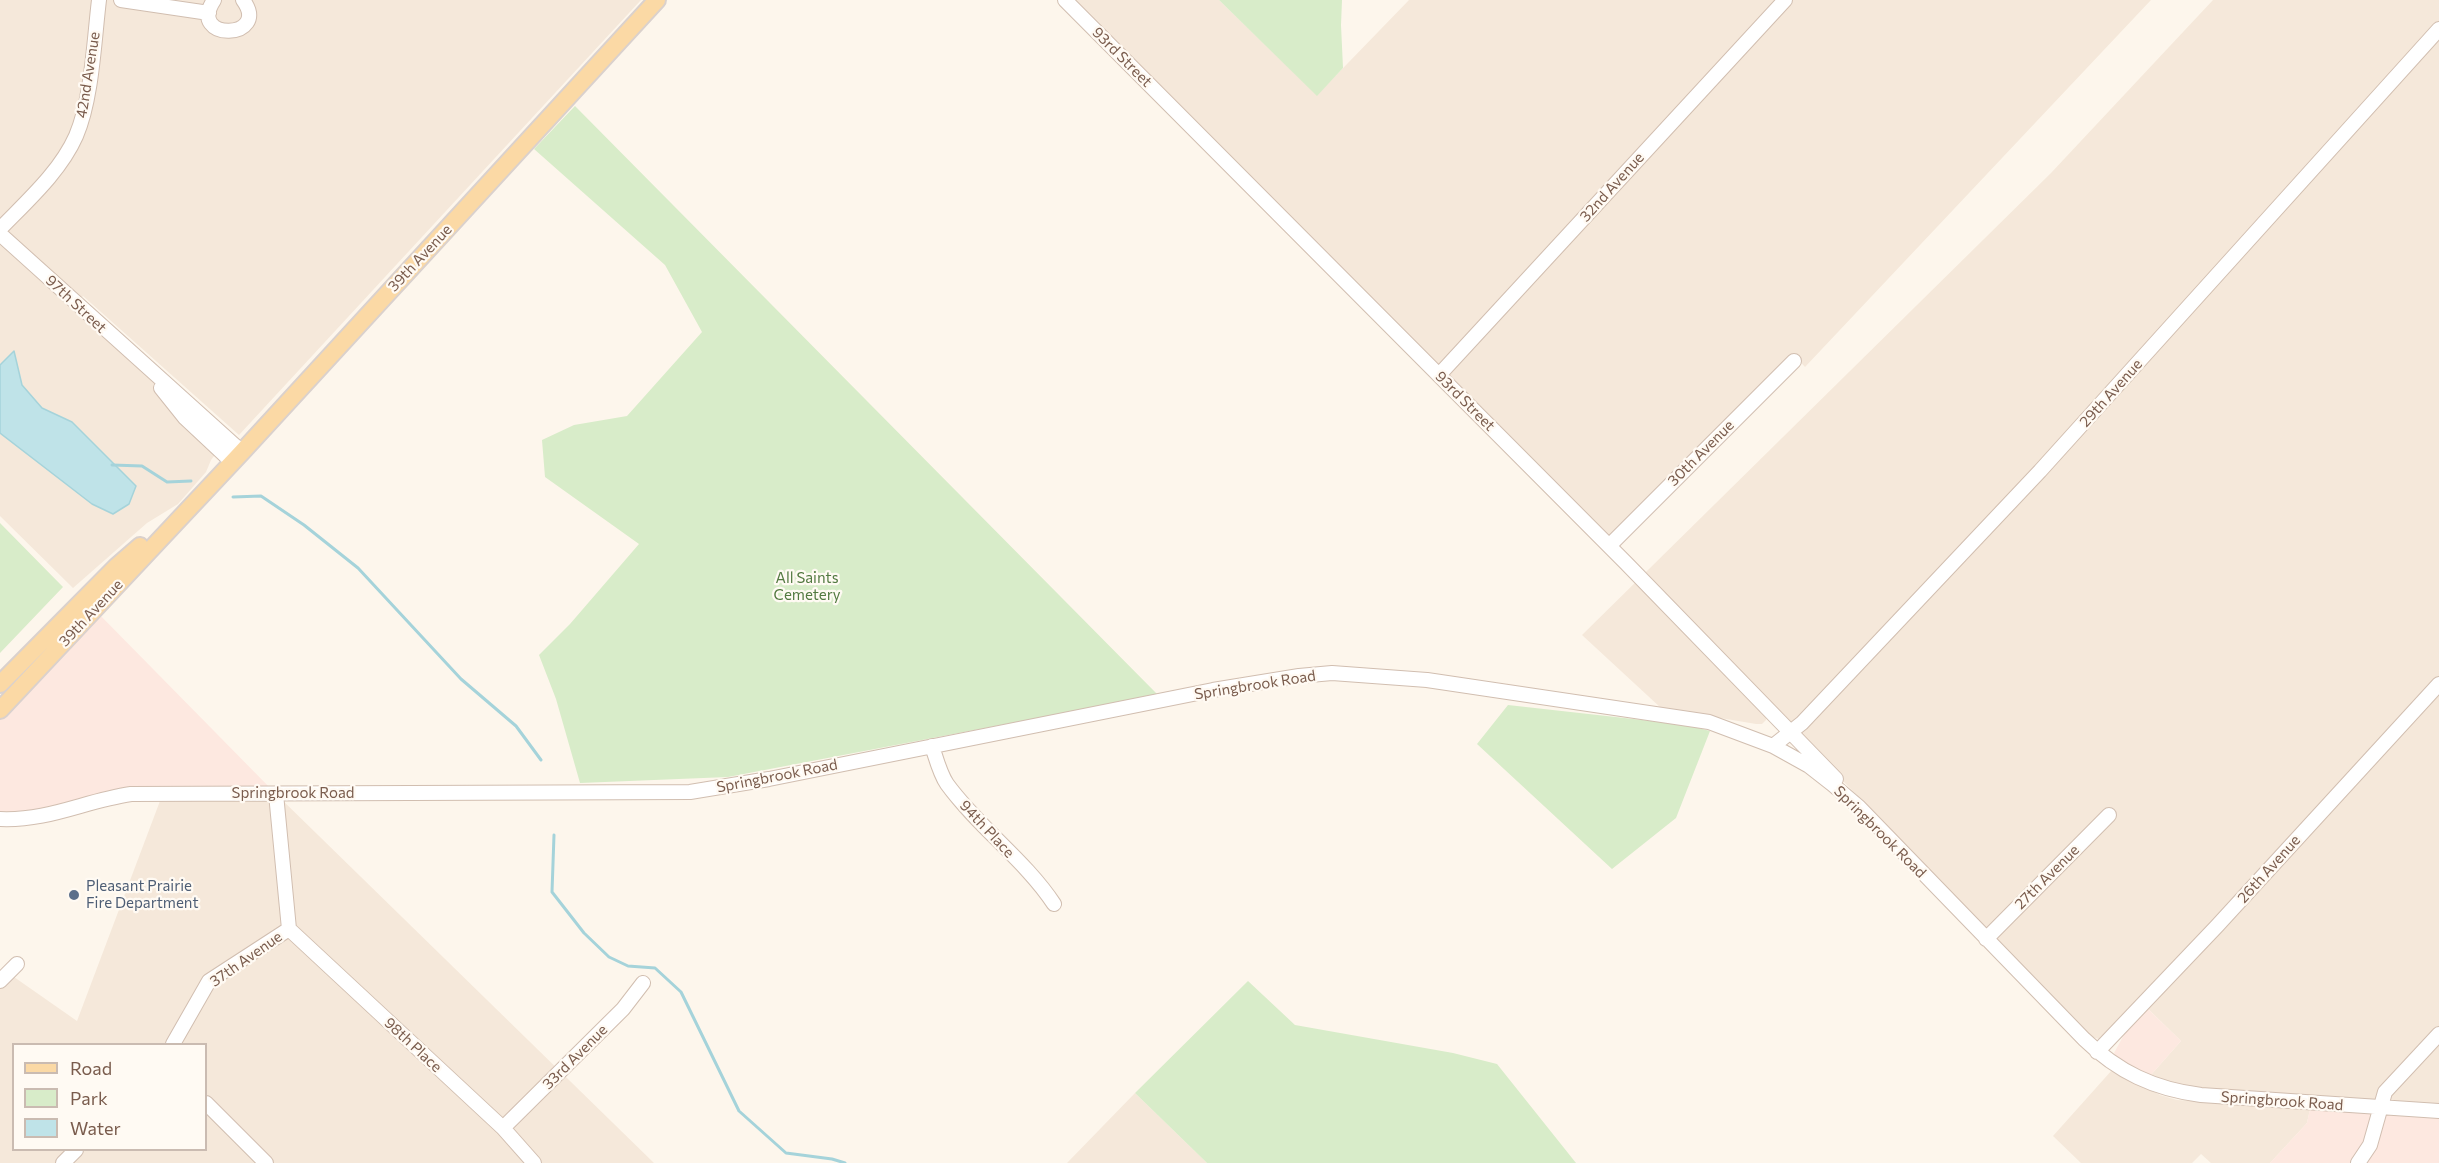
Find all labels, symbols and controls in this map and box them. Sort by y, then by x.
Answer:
street label: 93rd Street [1088,23,1156,91]
street label: 42nd Avenue [72,31,104,119]
street label: 32nd Avenue [1576,149,1648,225]
street label: 39th Avenue [384,221,456,295]
street label: 97th Street [42,271,110,337]
street label: 29th Avenue [2076,355,2146,431]
street label: 93rd Street [1431,367,1499,435]
street label: 30th Avenue [1664,416,1738,490]
park label: All Saints Cemetery [774,569,840,604]
street label: 39th Avenue [55,576,127,650]
street label: Springbrook Road [1193,667,1317,703]
street label: Springbrook Road [715,755,839,797]
street label: Springbrook Road [1830,782,1930,882]
street label: Springbrook Road [232,784,354,802]
street label: 94th Place [956,796,1018,862]
street label: 26th Avenue [2234,831,2304,907]
street label: 27th Avenue [2011,841,2083,913]
place label: Pleasant Prairie Fire Department [86,877,199,912]
marker: Pleasant Prairie Fire Department [67,888,81,902]
street label: 37th Avenue [206,928,286,990]
street label: 98th Place [380,1014,446,1076]
street label: 33rd Avenue [539,1021,611,1093]
legend [12,1043,207,1151]
text: Road [70,1057,112,1079]
text: Park [70,1087,108,1109]
street label: Springbrook Road [2220,1088,2344,1114]
text: Water [70,1117,121,1139]

